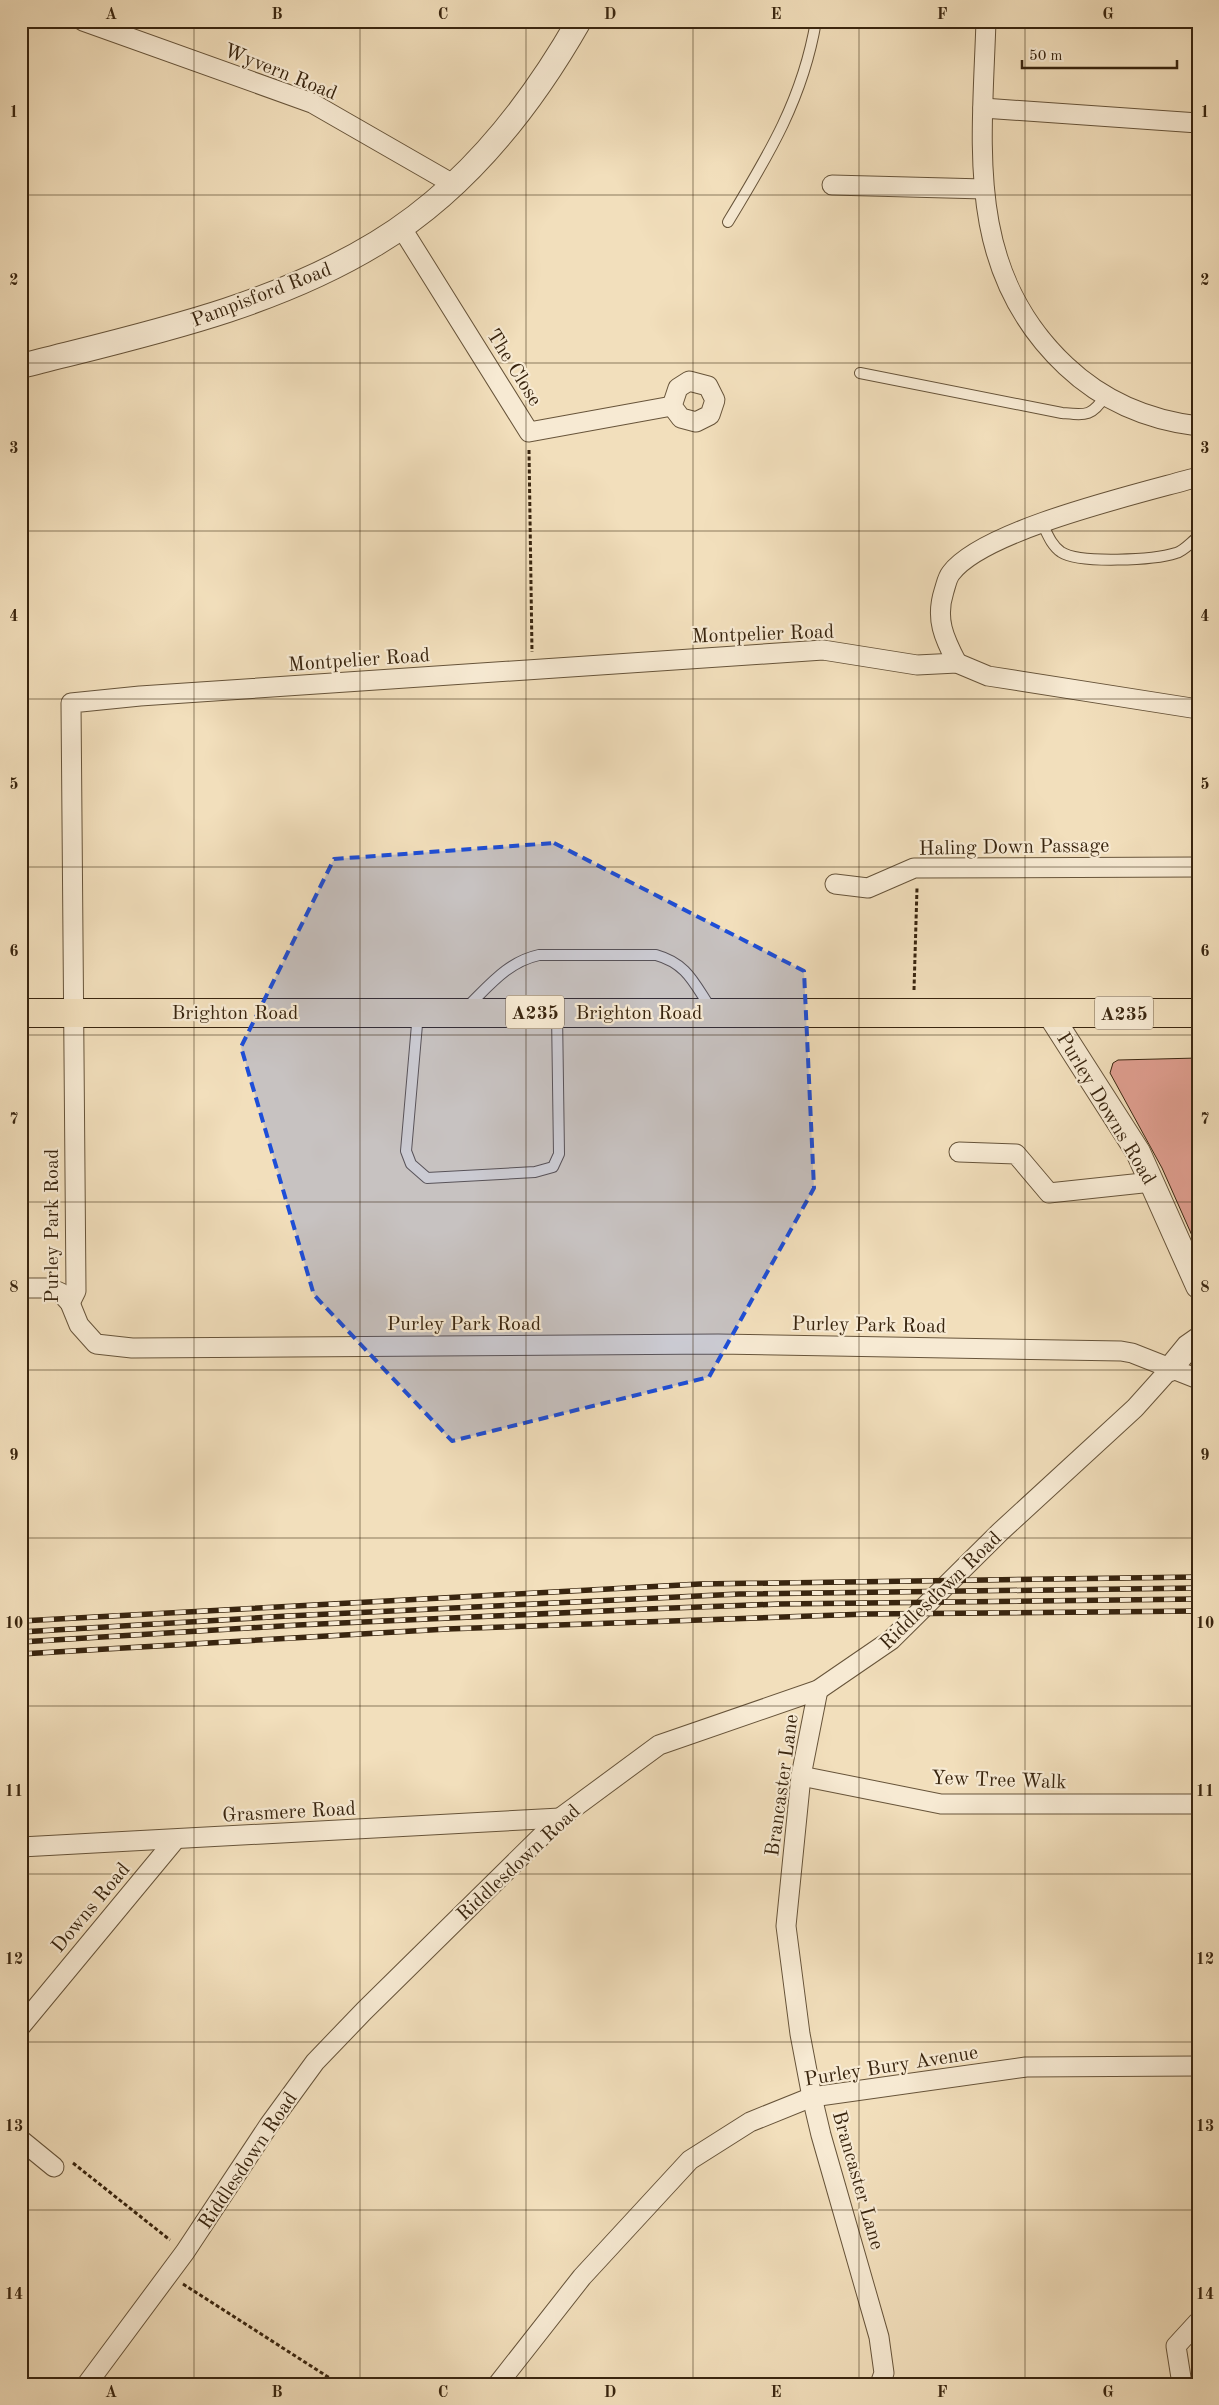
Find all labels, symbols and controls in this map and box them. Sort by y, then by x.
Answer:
text: A [105,7,117,23]
text: B [271,7,283,23]
text: C [438,7,448,23]
text: D [604,7,616,23]
text: E [770,7,782,23]
text: F [937,7,948,23]
text: G [1102,7,1114,23]
scale bar [1022,38,1176,70]
street label: Wyvern Road [221,41,340,105]
text: 50 m [1029,49,1063,64]
text: 1 [9,105,19,121]
text: 1 [1200,105,1210,121]
street label: Pampisford Road [189,260,335,332]
text: 2 [9,273,19,289]
text: 2 [1200,273,1210,289]
street label: The Close [482,326,545,410]
text: 3 [9,441,19,457]
text: 3 [1200,441,1210,457]
text: 4 [9,609,19,625]
text: 4 [1200,609,1210,625]
street label: Montpelier Road [692,623,835,647]
street label: Montpelier Road [287,646,431,676]
text: 5 [9,777,19,793]
text: 5 [1200,777,1210,793]
street label: Haling Down Passage [919,836,1109,860]
text: 6 [9,944,19,960]
text: 6 [1200,944,1210,960]
road number: A235 [506,996,564,1028]
road number: A235 [1095,996,1153,1030]
street label: Brighton Road [172,1004,298,1024]
street label: Brighton Road [576,1004,702,1024]
street label: Purley Downs Road [1052,1029,1159,1189]
text: 7 [9,1112,19,1128]
text: 7 [1200,1112,1210,1128]
street label: Purley Park Road [43,1149,63,1303]
text: 8 [9,1280,19,1296]
text: 8 [1200,1280,1210,1296]
street label: Purley Park Road [387,1315,541,1335]
street label: Purley Park Road [791,1315,946,1337]
text: 9 [9,1448,19,1464]
text: 9 [1200,1448,1210,1464]
street label: Riddlesdown Road [877,1529,1006,1654]
text: 10 [5,1616,23,1632]
text: 10 [1196,1616,1214,1632]
street label: Brancaster Lane [763,1713,803,1858]
street label: Yew Tree Walk [931,1769,1067,1793]
text: 11 [5,1784,23,1800]
text: 11 [1196,1784,1214,1800]
street label: Grasmere Road [222,1800,356,1826]
street label: Riddlesdown Road [454,1801,585,1925]
street label: Downs Road [48,1860,135,1957]
text: 12 [5,1952,23,1968]
text: 12 [1196,1952,1214,1968]
street label: Purley Bury Avenue [803,2043,980,2091]
street label: Riddlesdown Road [196,2089,302,2233]
street label: Brancaster Lane [828,2109,886,2252]
text: 13 [5,2119,23,2135]
text: 13 [1196,2119,1214,2135]
text: 14 [5,2287,23,2303]
text: 14 [1196,2287,1214,2303]
text: A [105,2385,117,2401]
text: B [271,2385,283,2401]
text: C [438,2385,448,2401]
text: D [604,2385,616,2401]
text: E [770,2385,782,2401]
text: F [937,2385,948,2401]
text: G [1102,2385,1114,2401]

